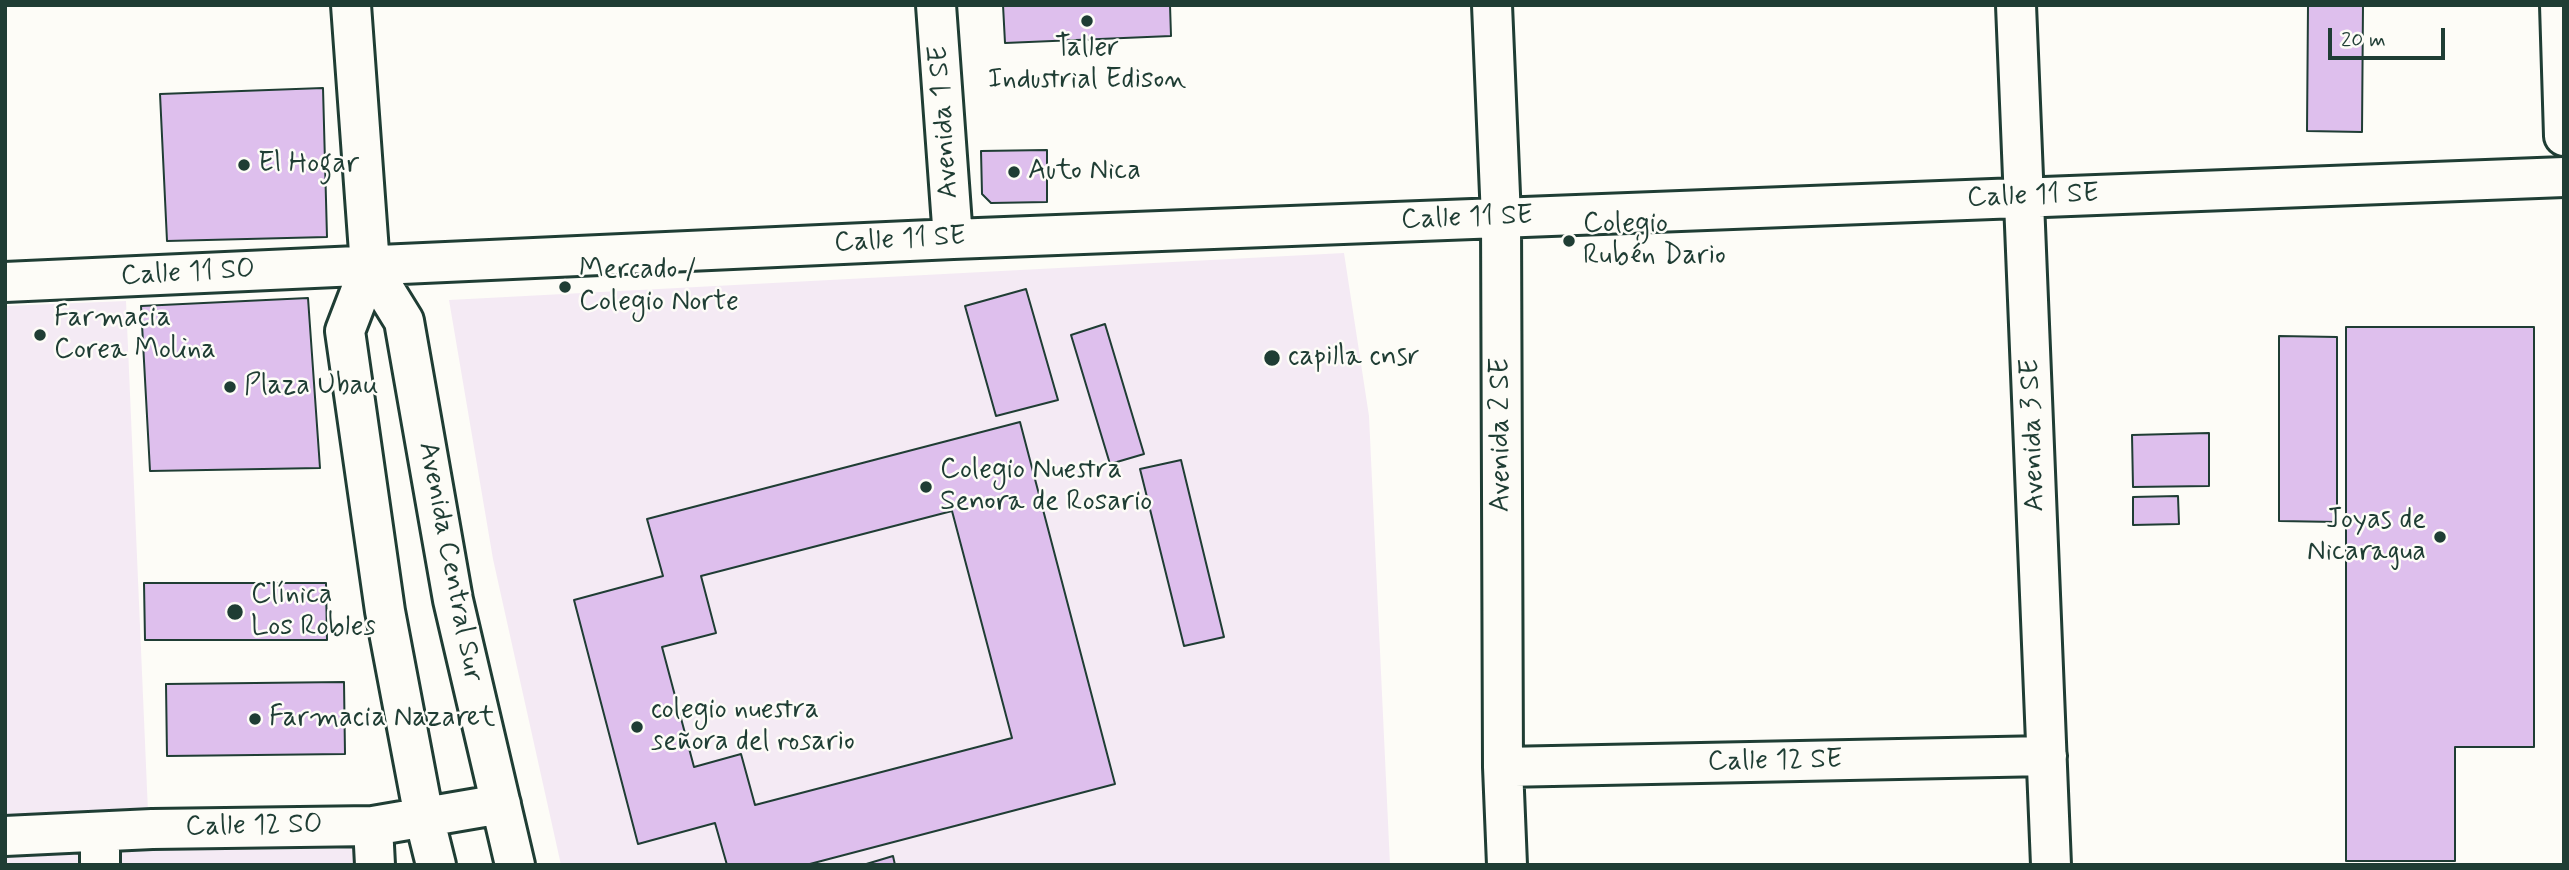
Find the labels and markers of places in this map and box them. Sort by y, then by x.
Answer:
marker: Taller Industrial Edison [1079,13,1095,29]
place label: Taller Industrial Edison [988,32,1186,98]
place label: El Hogar [258,148,359,182]
place label: Auto Nica [1028,155,1141,189]
marker: El Hogar [236,157,252,173]
marker: Auto Nica [1006,164,1022,180]
place label: Colegio Rubén Dario [1583,208,1726,274]
marker: Colegio Rubén Dario [1561,233,1577,249]
place label: Mercado / Colegio Norte [579,254,739,320]
marker: Mercado / Colegio Norte [557,279,573,295]
place label: Farmacia Corea Molina [54,302,216,368]
marker: Farmacia Corea Molina [32,327,48,343]
place label: capilla cnsr [1288,341,1419,375]
marker: capilla cnsr [1262,348,1282,368]
place label: Plaza Ubau [244,370,379,404]
marker: Plaza Ubau [222,379,238,395]
place label: Colegio Nuestra Senora de Rosario [940,454,1152,520]
marker: Colegio Nuestra Senora de Rosario [918,479,934,495]
place label: Joyas de Nicaragua [2307,504,2426,570]
marker: Joyas de Nicaragua [2432,529,2448,545]
place label: Clínica Los Robles [251,579,376,645]
marker: Clínica Los Robles [225,602,245,622]
place label: colegio nuestra señora del rosario [651,694,855,760]
place label: Farmacia Nazaret [269,702,495,736]
marker: Farmacia Nazaret [247,711,263,727]
marker: colegio nuestra señora del rosario [629,719,645,735]

